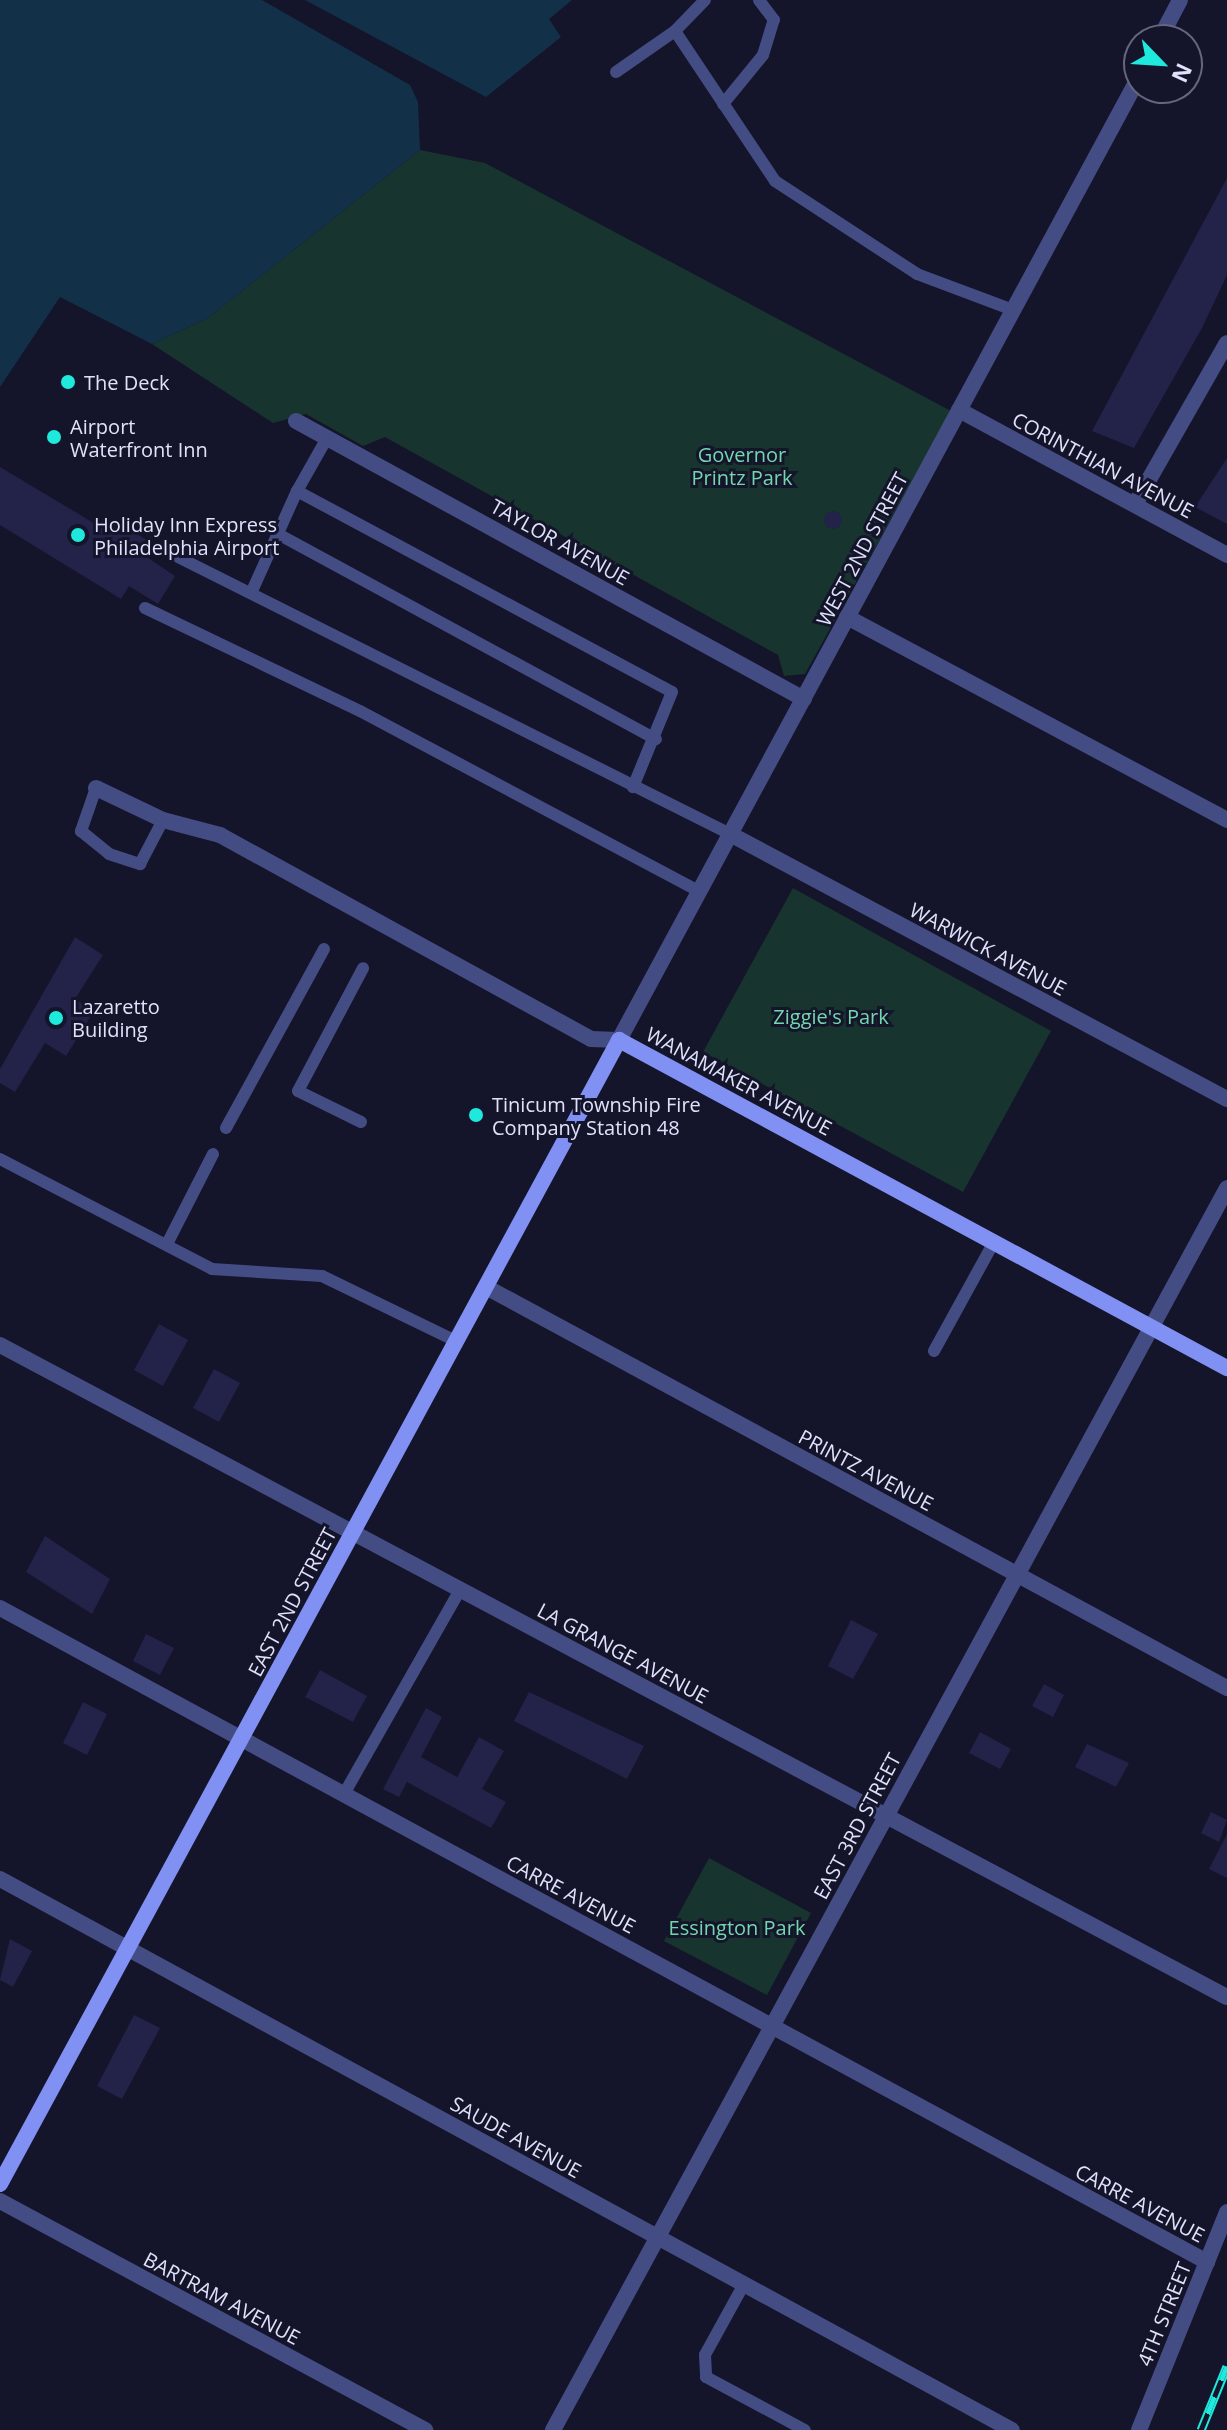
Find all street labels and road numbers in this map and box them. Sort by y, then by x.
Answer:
street label: CORINTHIAN AVENUE [1008,407,1198,523]
street label: WEST 2ND STREET [811,468,913,630]
street label: TAYLOR AVENUE [486,494,634,590]
street label: WARWICK AVENUE [906,898,1070,1000]
street label: WANAMAKER AVENUE [642,1022,836,1140]
street label: PRINTZ AVENUE [795,1424,937,1516]
street label: EAST 2ND STREET [243,1524,341,1680]
street label: LA GRANGE AVENUE [533,1598,713,1708]
street label: EAST 3RD STREET [808,1749,906,1903]
street label: CARRE AVENUE [502,1850,640,1938]
street label: SAUDE AVENUE [447,2091,585,2183]
street label: CARRE AVENUE [1071,2159,1209,2247]
street label: BARTRAM AVENUE [140,2247,304,2349]
street label: 4TH STREET [1132,2259,1196,2369]

